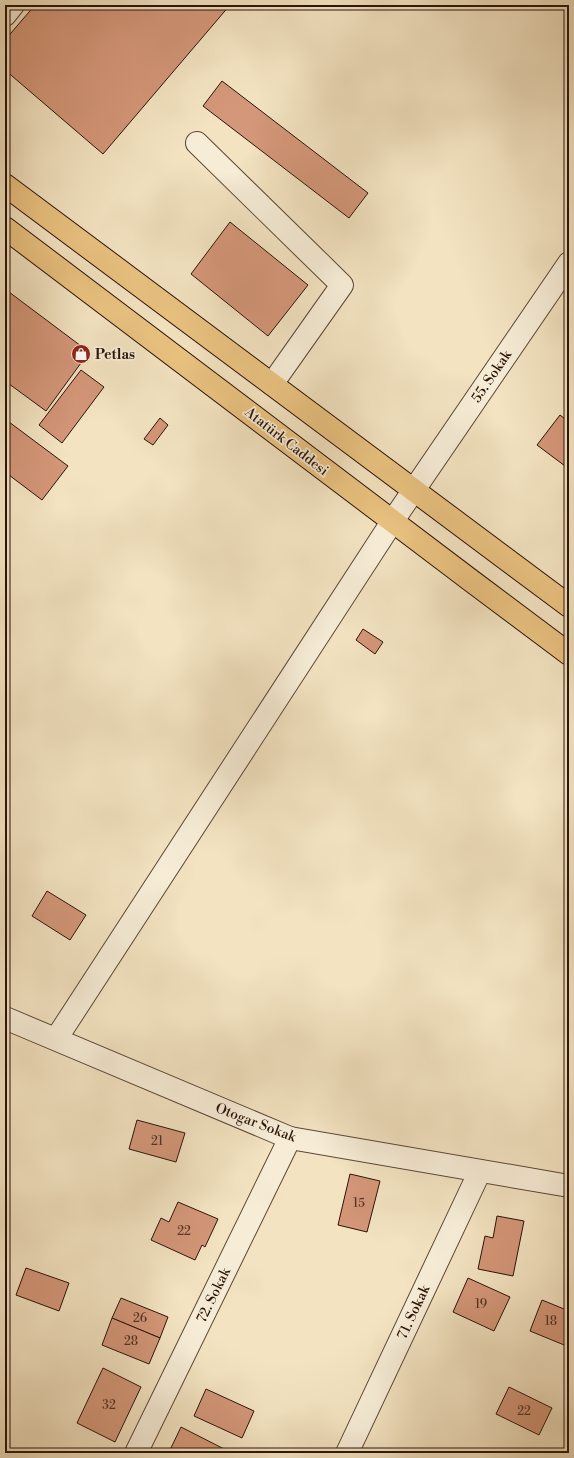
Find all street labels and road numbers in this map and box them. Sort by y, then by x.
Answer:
street label: 55. Sokak [468,346,516,406]
street label: Atatürk Caddesi [240,403,332,480]
street label: Otogar Sokak [213,1099,299,1147]
street label: 72. Sokak [193,1264,235,1326]
street label: 71. Sokak [394,1282,435,1342]

